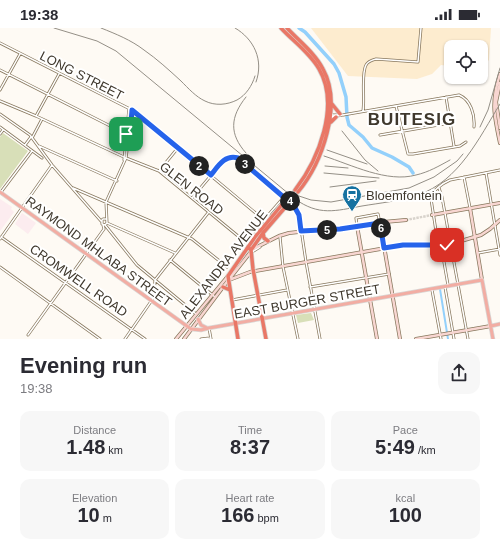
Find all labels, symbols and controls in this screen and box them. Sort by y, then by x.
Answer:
text: 19:38 [20,6,58,23]
map controls [444,40,488,84]
button: locate [444,40,488,84]
street label: LONG STREET [37,48,126,103]
district label: BUITESIG [368,110,456,129]
pin [109,117,143,151]
icon: arrive [115,123,137,145]
pin: 3 [235,154,255,174]
pin: 2 [189,156,209,176]
text: 3 [242,158,248,170]
street label: GLEN ROAD [157,159,226,218]
text: 2 [196,160,202,172]
station icon: Bloemfontein [341,184,363,212]
place label: Bloemfontein [366,188,442,203]
pin: 4 [280,191,300,211]
street label: RAYMOND MHLABA STREET [23,193,175,309]
text: 4 [287,195,293,207]
street label: ALEXANDRA AVENUE [176,207,271,321]
pin: 6 [371,218,391,238]
pin: 5 [317,220,337,240]
text: 6 [378,222,384,234]
text: 5 [324,224,330,236]
pin [430,228,464,262]
icon: check [436,234,458,256]
street label: CROMWELL ROAD [27,241,130,320]
street label: EAST BURGER STREET [233,281,381,322]
button: share [438,352,480,394]
text: Evening run [20,353,147,378]
text: 19:38 [20,381,53,396]
text: Distance [73,424,116,436]
text: Time [238,424,262,436]
text: Pace [393,424,418,436]
text: 1.48 [66,436,105,458]
text: 8:37 [230,436,270,458]
text: 5:49 [375,436,415,458]
text: km [105,444,123,456]
text: /km [415,444,436,456]
text: Elevation [72,492,117,504]
text: Heart rate [226,492,274,504]
text: kcal [396,492,415,504]
text: 10 [77,504,100,526]
text: 166 [221,504,254,526]
text: 100 [389,504,422,526]
text: m [100,512,112,524]
text: bpm [254,512,279,524]

